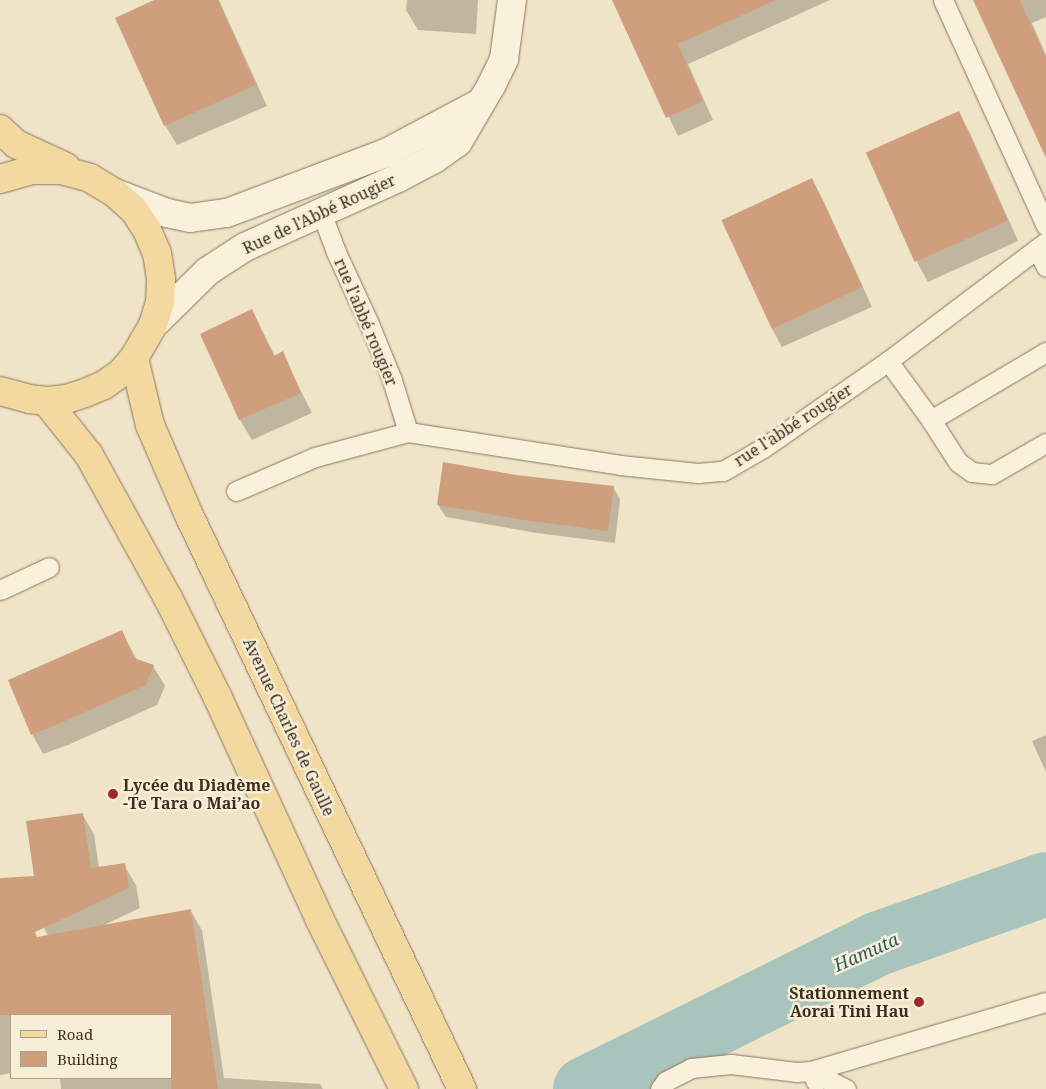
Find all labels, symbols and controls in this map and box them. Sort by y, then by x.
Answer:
street label: Rue de l'Abbé Rougier [240,170,398,258]
street label: rue l'abbé rougier [330,255,402,389]
street label: rue l'abbé rougier [730,380,856,470]
street label: Avenue Charles de Gaulle [239,635,339,819]
place label: Lycée du Diadème -Te Tara o Mai’ao [123,775,270,813]
marker: Lycée du Diadème -Te Tara o Mai’ao [107,788,119,800]
water label: Hamuta [830,928,902,976]
place label: Stationnement Aorai Tini Hau [789,983,909,1021]
marker: Stationnement Aorai Tini Hau [913,996,925,1008]
legend [10,1014,172,1079]
text: Road [57,1024,93,1044]
text: Building [57,1049,118,1069]

